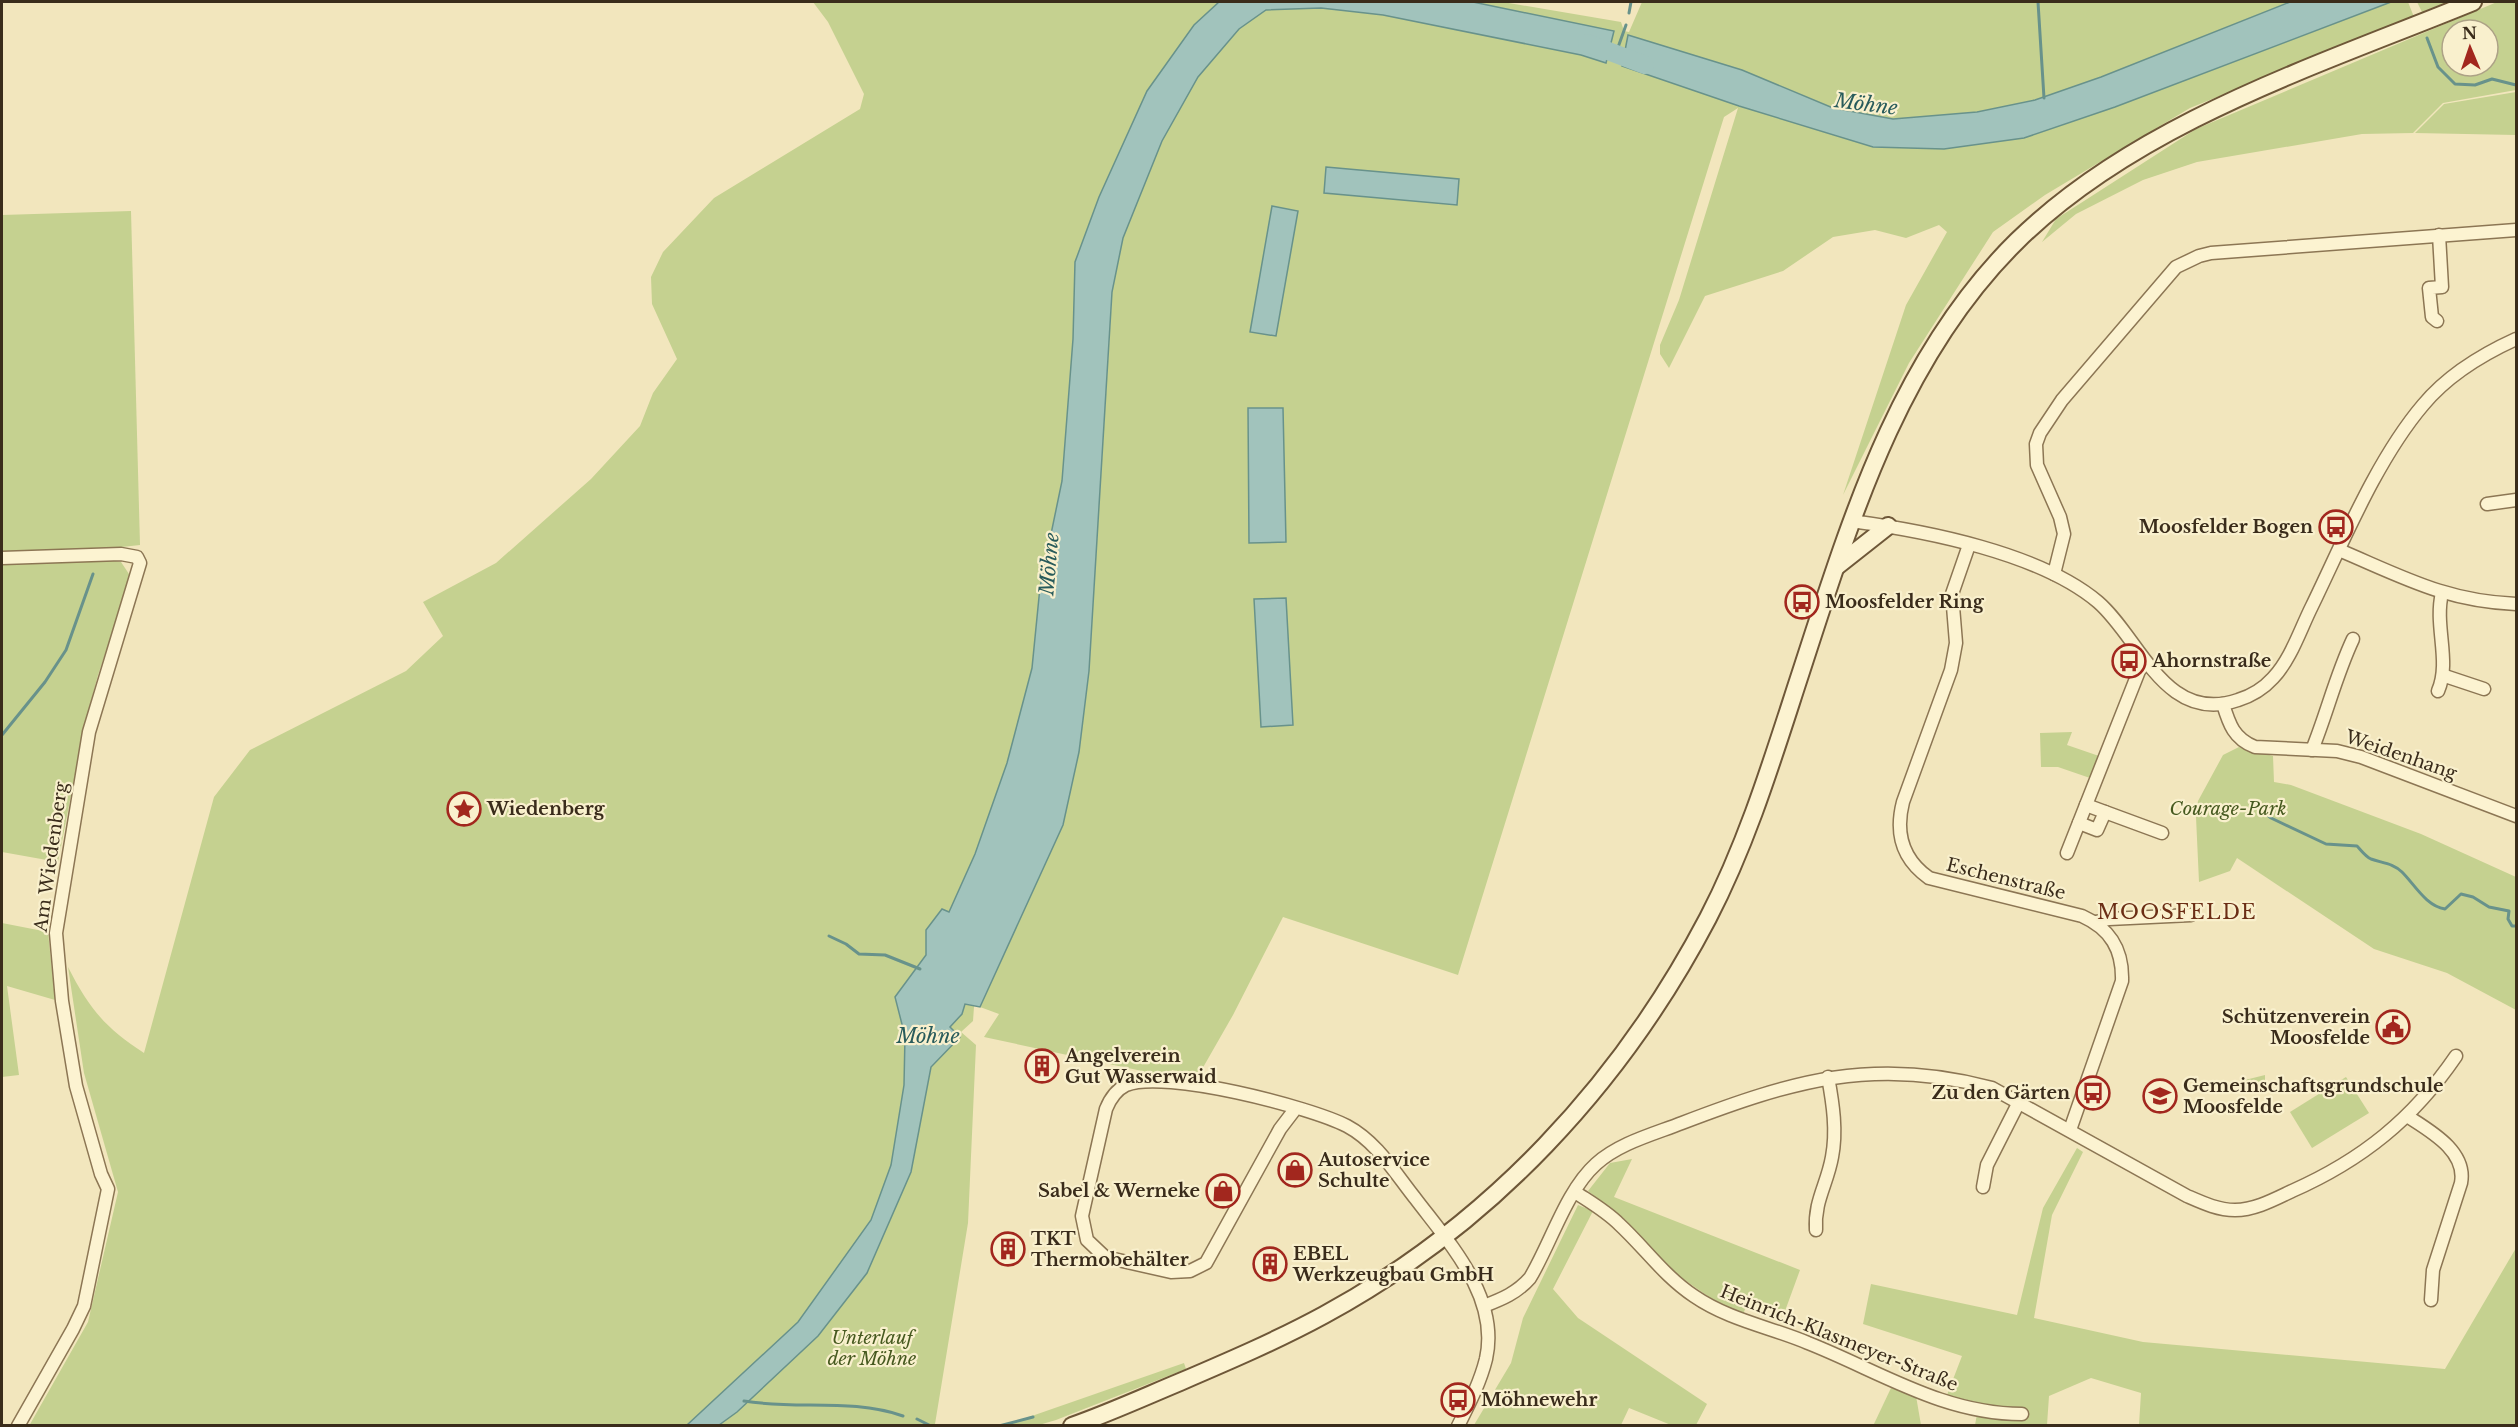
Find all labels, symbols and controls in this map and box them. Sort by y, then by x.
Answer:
north arrow [2440,18,2500,78]
text: N [2462,23,2477,43]
water label: Möhne [1832,88,1899,120]
bus stop icon: Moosfelder Bogen [2318,509,2354,545]
place label: Moosfelder Bogen [2139,516,2313,538]
water label: Möhne [1034,532,1064,597]
bus stop icon: Moosfelder Ring [1784,584,1820,620]
place label: Moosfelder Ring [1825,591,1985,613]
bus stop icon: Ahornstraße [2111,643,2147,679]
place label: Ahornstraße [2151,650,2271,672]
street label: Weidenhang [2341,725,2460,784]
street label: Am Wiedenberg [29,780,72,935]
place icon: Wiedenberg [446,791,482,827]
place label: Wiedenberg [486,798,606,820]
park label: Courage-Park [2170,798,2286,820]
street label: Eschenstraße [1944,854,2068,904]
district label: MOOSFELDE [2097,900,2257,924]
place label: Schützenverein Moosfelde [2222,1006,2370,1049]
public building icon: Schützenverein Moosfelde [2375,1009,2411,1045]
water label: Möhne [895,1024,960,1048]
place label: Angelverein Gut Wasserwaid [1064,1045,1217,1088]
building icon: Angelverein Gut Wasserwaid [1024,1048,1060,1084]
bus stop icon: Zu den Gärten [2075,1075,2111,1111]
place label: Gemeinschaftsgrundschule Moosfelde [2183,1075,2444,1118]
school or university icon: Gemeinschaftsgrundschule Moosfelde [2142,1078,2178,1114]
place label: Zu den Gärten [1932,1082,2070,1104]
place label: Autoservice Schulte [1317,1149,1430,1192]
shop icon: Autoservice Schulte [1277,1152,1313,1188]
shop icon: Sabel & Werneke [1205,1173,1241,1209]
place label: Sabel & Werneke [1038,1180,1200,1202]
place label: TKT Thermobehälter [1031,1228,1189,1271]
building icon: TKT Thermobehälter [990,1231,1026,1267]
place label: EBEL Werkzeugbau GmbH [1292,1243,1494,1286]
building icon: EBEL Werkzeugbau GmbH [1252,1246,1288,1282]
street label: Heinrich-Klasmeyer-Straße [1717,1280,1961,1396]
park label: Unterlauf der Möhne [828,1327,917,1370]
bus stop icon: Möhnewehr [1440,1382,1476,1418]
place label: Möhnewehr [1481,1389,1597,1411]

